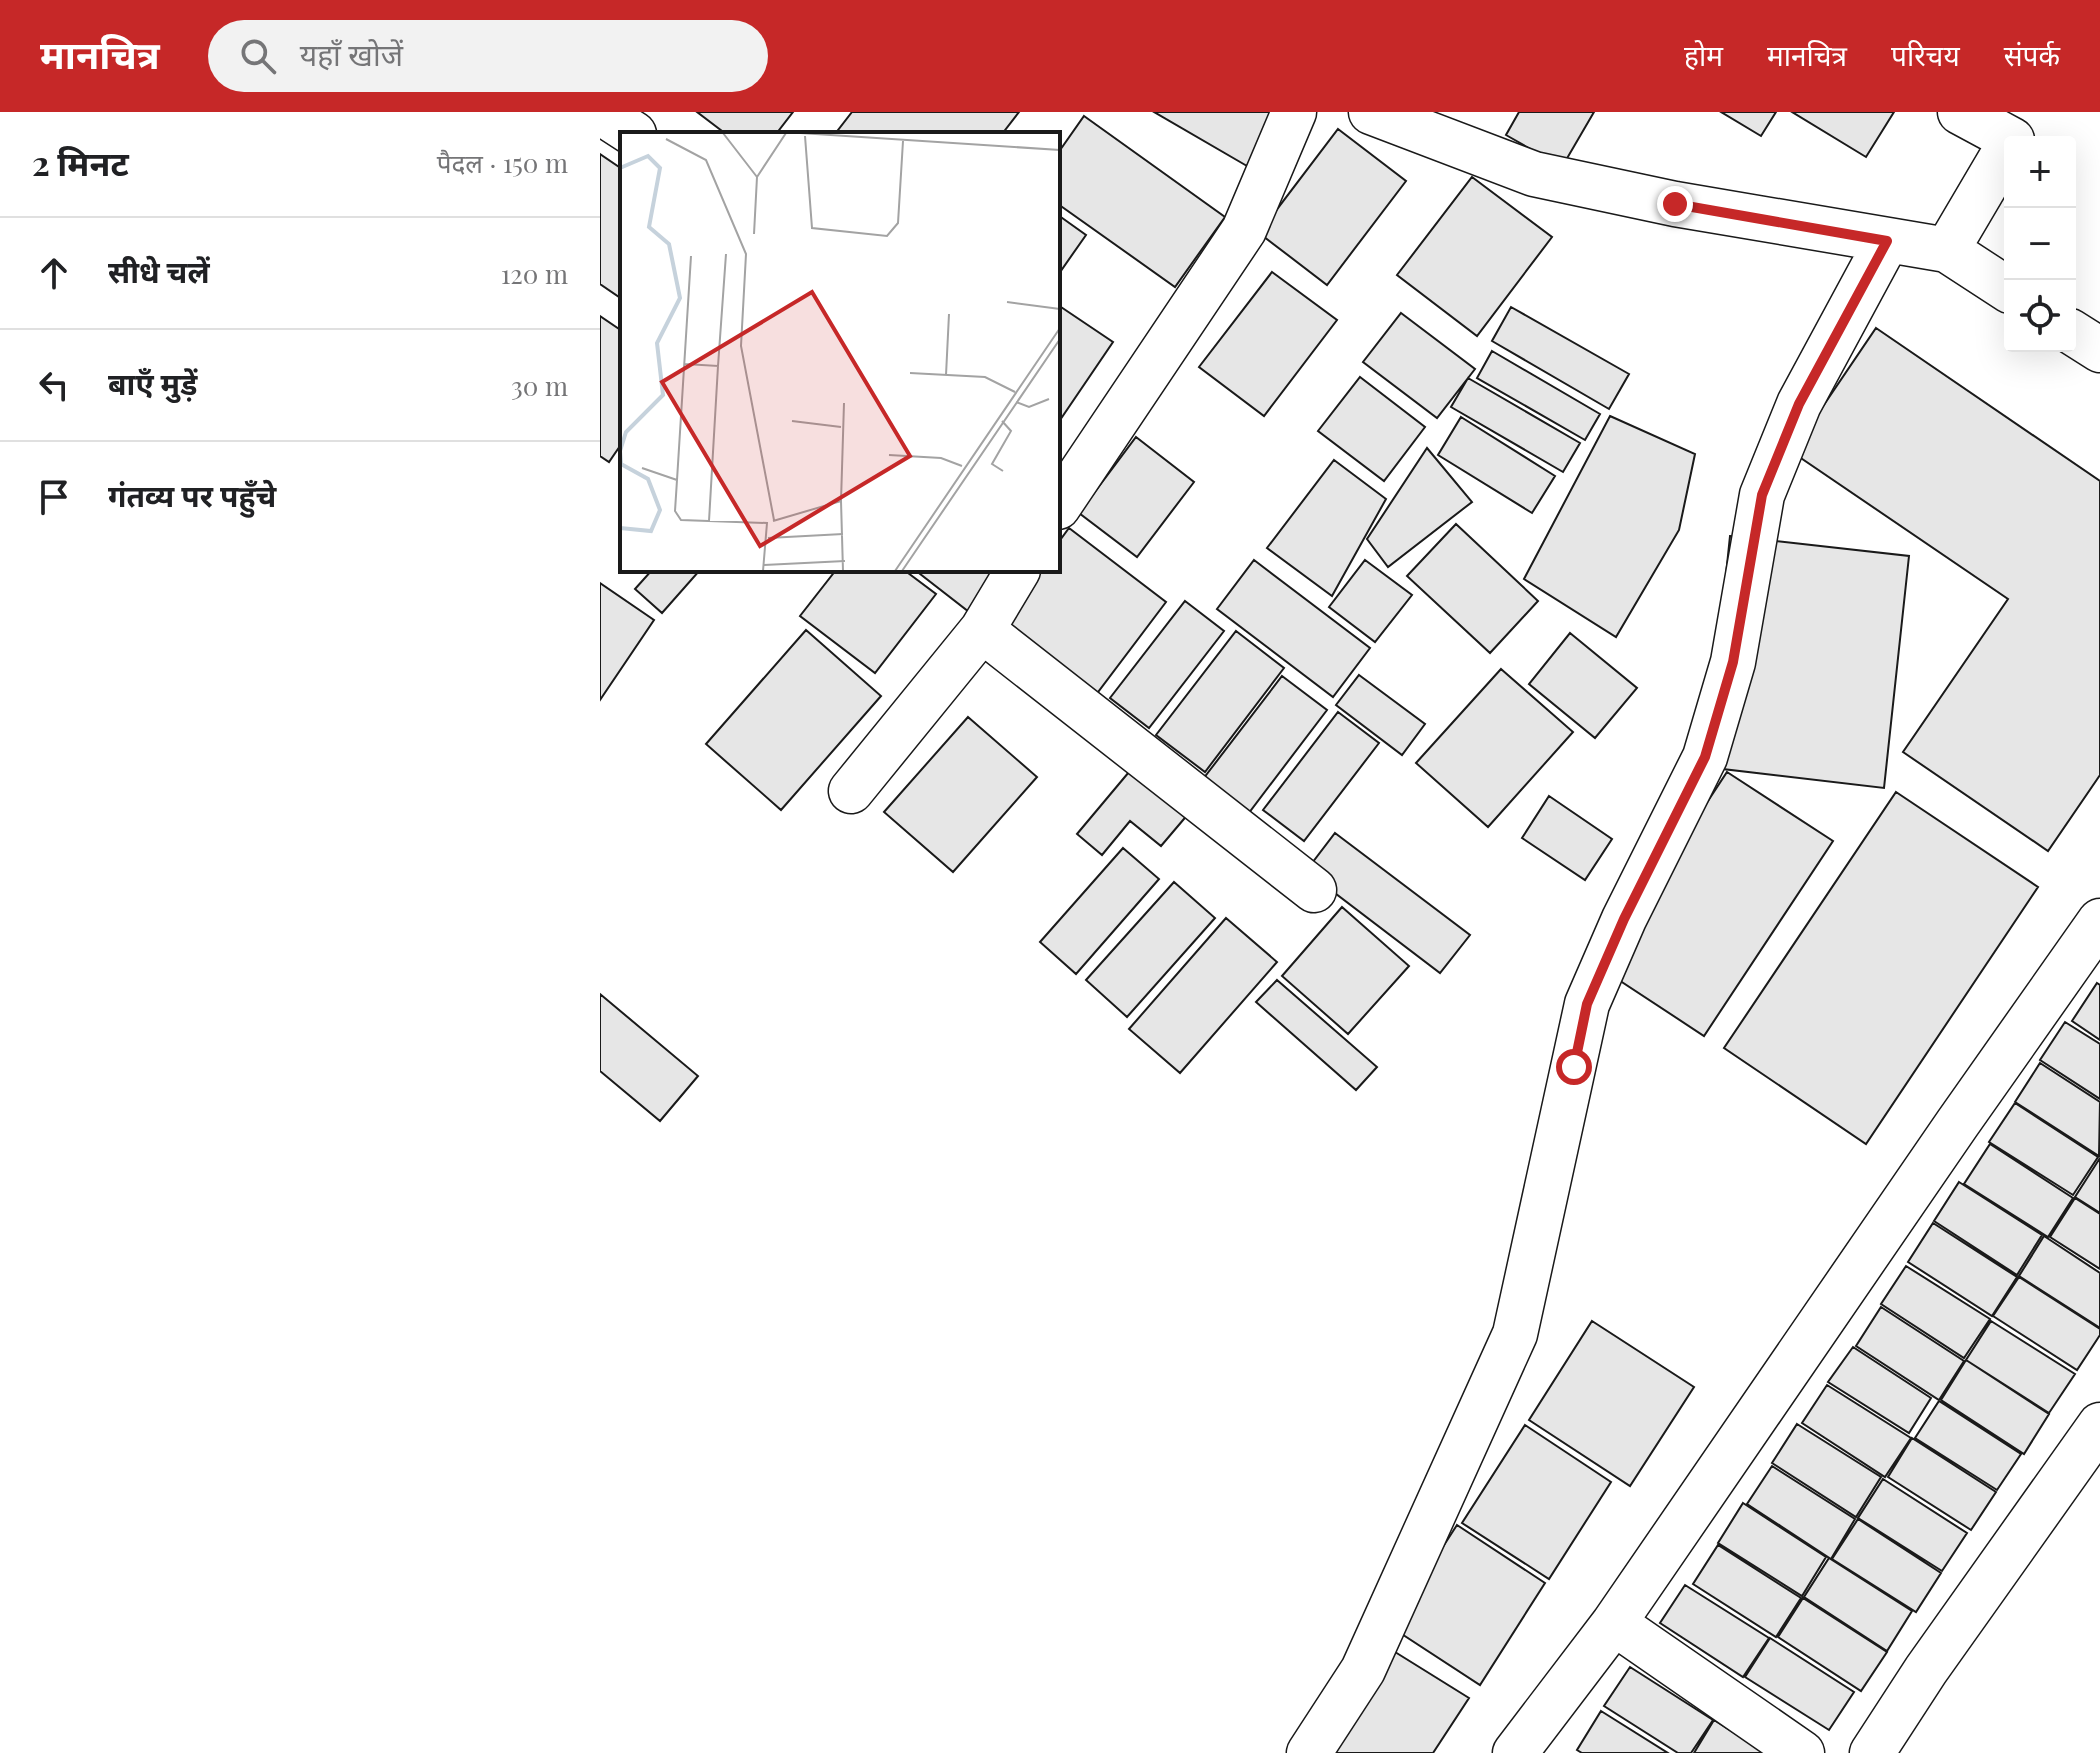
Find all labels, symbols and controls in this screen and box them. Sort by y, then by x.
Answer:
search box [208,20,768,92]
text: मानचित्र [40,28,160,79]
icon: search [236,34,280,78]
text: यहाँ खोजें [300,34,403,74]
text: होम [1684,36,1723,73]
text: मानचित्र [1767,36,1847,73]
text: परिचय [1891,36,1960,73]
text: संपर्क [2004,36,2060,73]
inset map [620,132,1060,572]
map controls [2004,136,2076,352]
button: + [2004,136,2076,208]
text: 2 मिनट [32,139,129,185]
text: पैदल · 150 m [437,145,568,180]
route end [1657,186,1693,222]
button: − [2004,208,2076,280]
icon: ahead [32,251,76,295]
text: सीधे चलें [108,251,210,291]
text: 120 m [501,256,568,291]
button: locate [2004,280,2076,352]
icon: left [32,363,76,407]
text: बाएँ मुड़ें [108,363,197,403]
text: 30 m [511,368,568,403]
icon: arrive [32,475,76,519]
text: गंतव्य पर पहुँचे [108,475,276,515]
route start [1556,1049,1592,1085]

